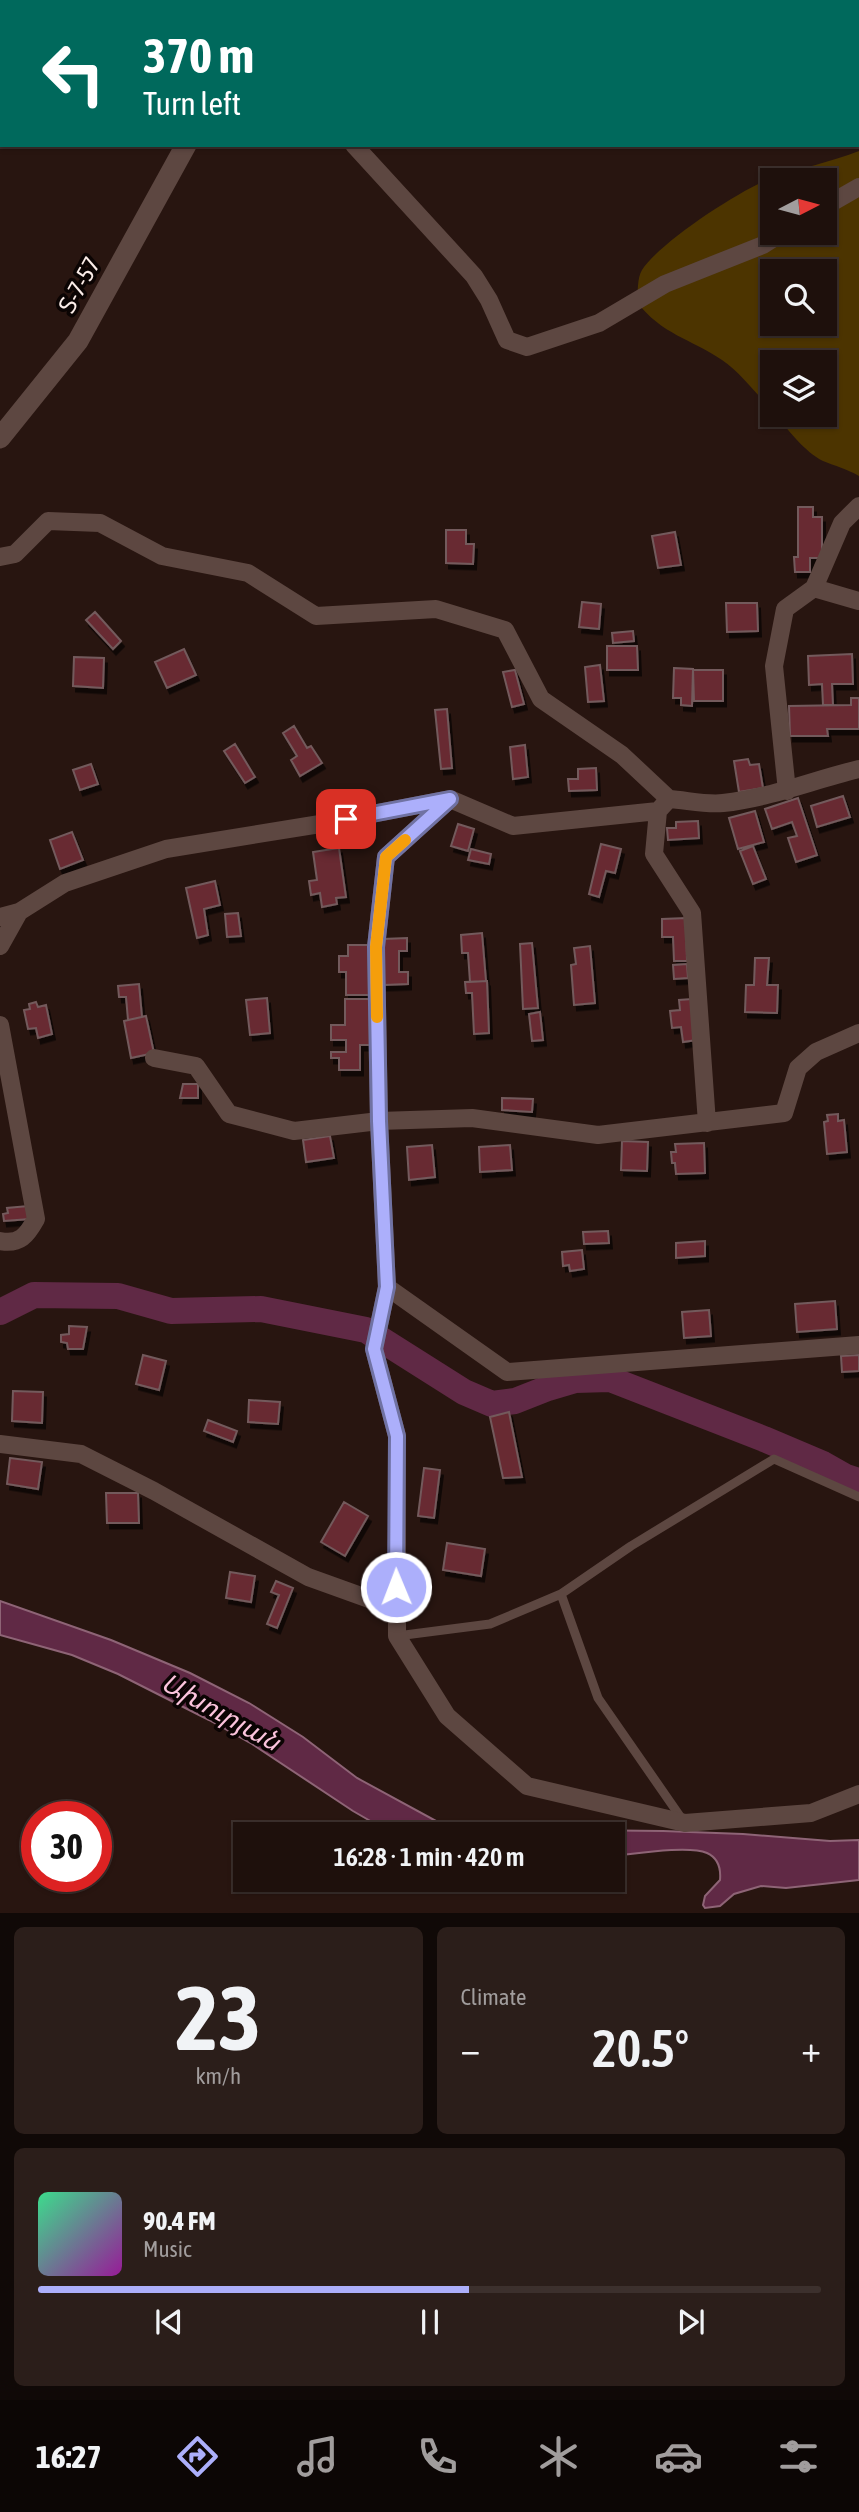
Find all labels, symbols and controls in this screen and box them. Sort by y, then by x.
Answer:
text: 370 m [143,27,254,83]
icon: left [28,28,119,119]
text: Turn left [143,85,241,122]
north arrow [760,168,836,245]
map controls [760,168,837,427]
street label: Տ-7-57 [53,252,105,318]
button: search [760,259,837,336]
button: layers [760,350,837,427]
pin [316,789,376,849]
icon: arrive [327,800,365,838]
position arrow [359,1550,433,1624]
water label: Ախուրյան [156,1667,287,1758]
speed limit sign: 30 [21,1801,112,1892]
text: 16:28 · 1 min · 420 m [334,1842,524,1872]
text: 23 [175,1965,261,2069]
text: Climate [461,1984,526,2010]
text: 20.5° [592,2018,689,2078]
text: − [461,2027,480,2070]
text: + [801,2027,821,2070]
text: km/h [195,2063,241,2089]
text: 90.4 FM [143,2206,216,2236]
text: Music [143,2236,191,2262]
icon: previous [150,2303,188,2341]
icon: pause [411,2303,449,2341]
icon: next [672,2303,710,2341]
icon: directions [173,2432,222,2481]
icon: music [293,2432,342,2481]
icon: phone [413,2432,462,2481]
icon: climate [534,2432,583,2481]
icon: car [654,2432,703,2481]
icon: filters [774,2432,823,2481]
text: 16:27 [36,2438,102,2475]

